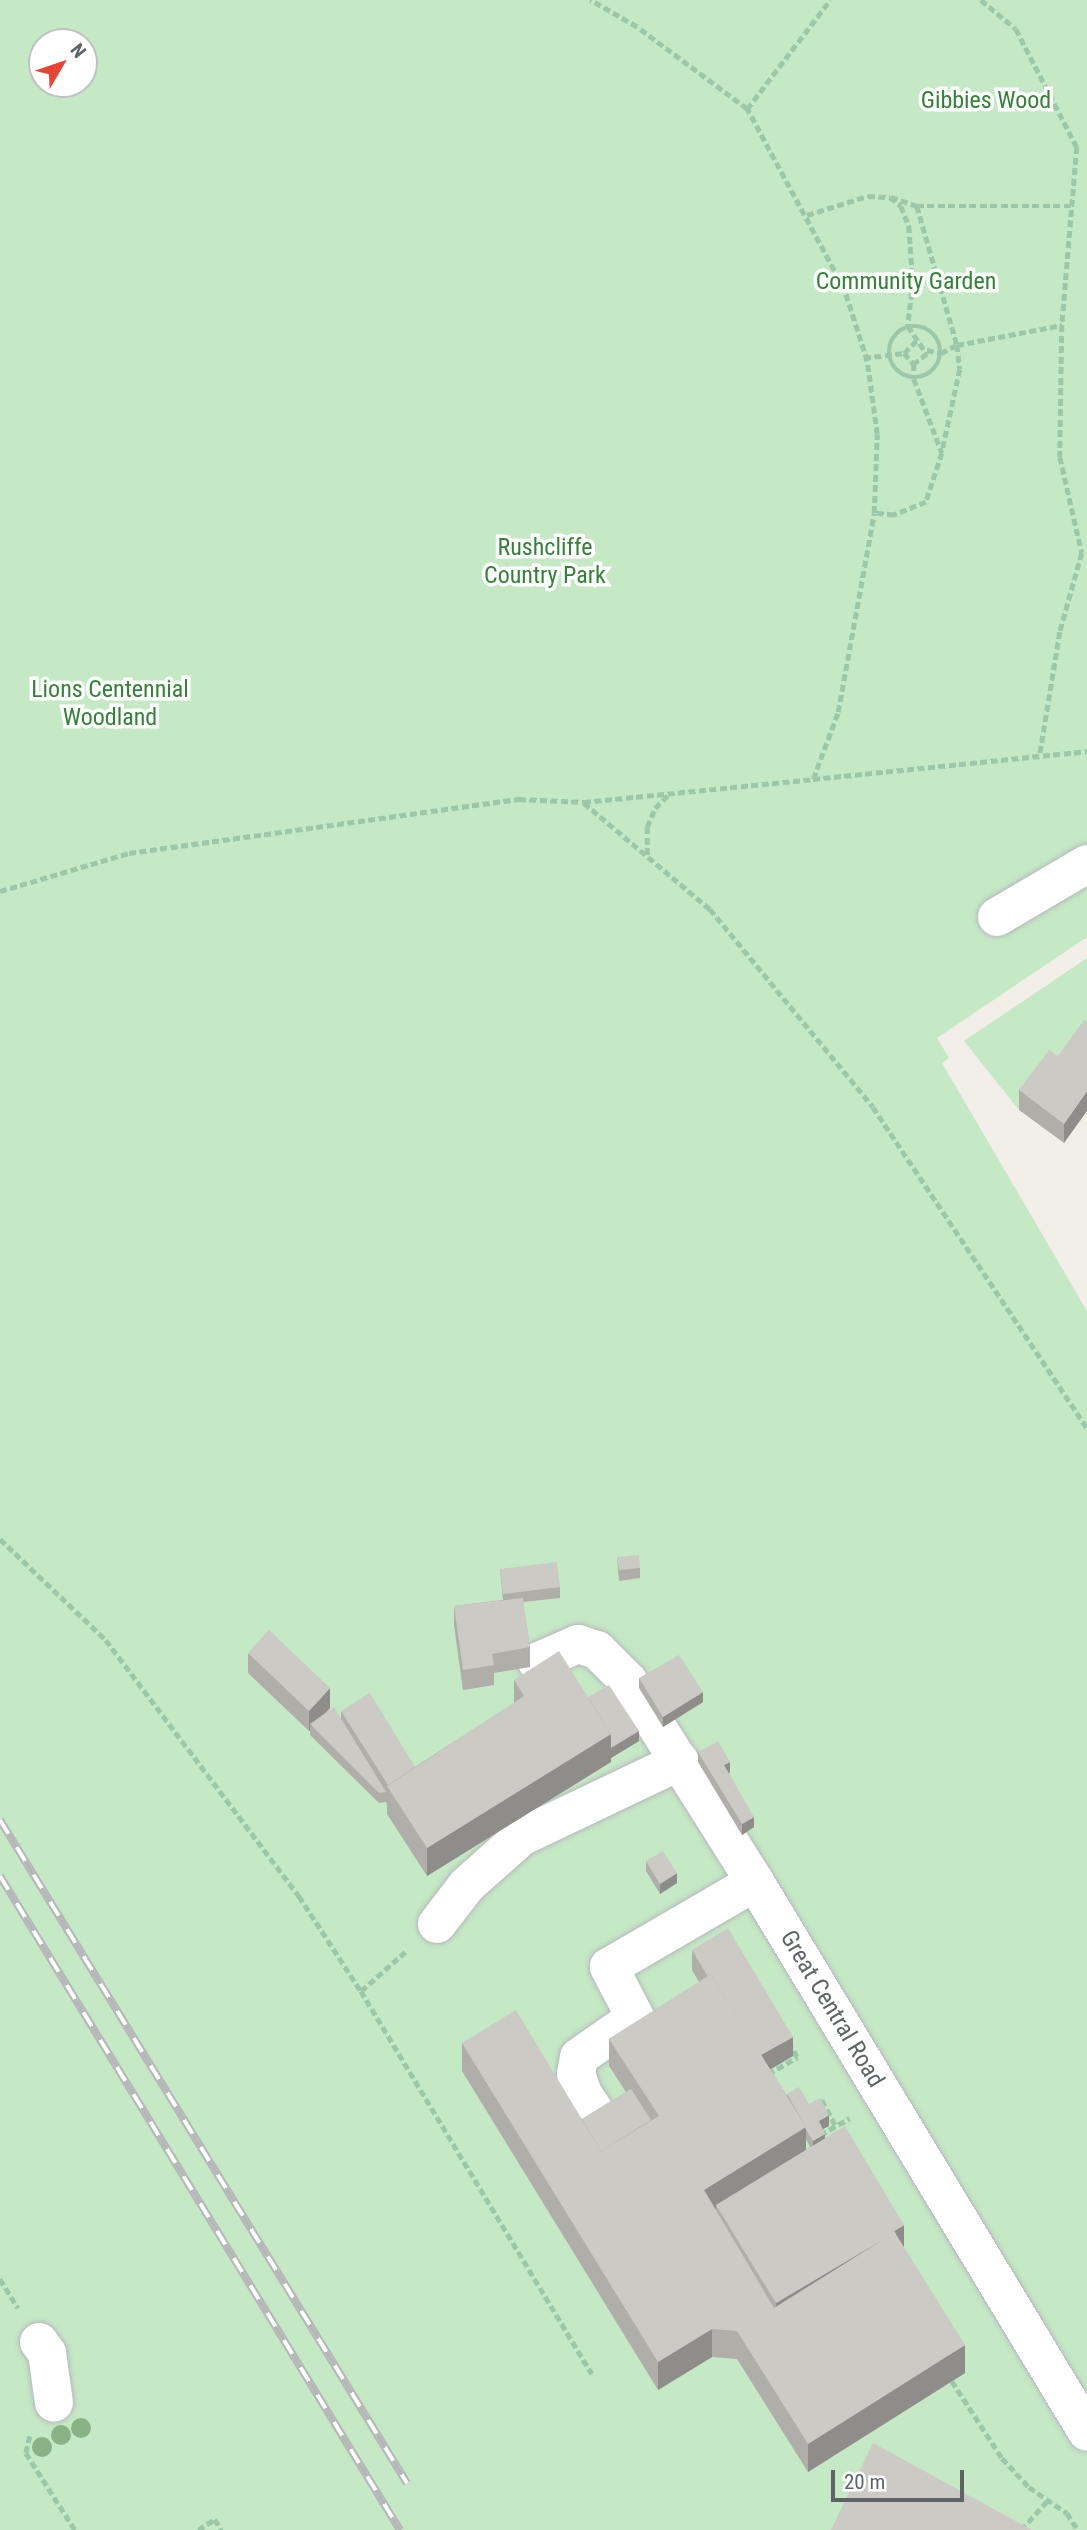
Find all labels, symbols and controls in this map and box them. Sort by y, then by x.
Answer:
north arrow [28,28,98,98]
text: N [66,39,91,62]
park label: Gibbies Wood [921,87,1051,115]
park label: Community Garden [816,268,996,296]
park label: Rushcliffe Country Park [484,534,606,590]
park label: Lions Centennial Woodland [31,676,189,732]
street label: Great Central Road [774,1925,890,2093]
scale bar [835,2456,968,2500]
text: 20 m [844,2470,885,2494]

